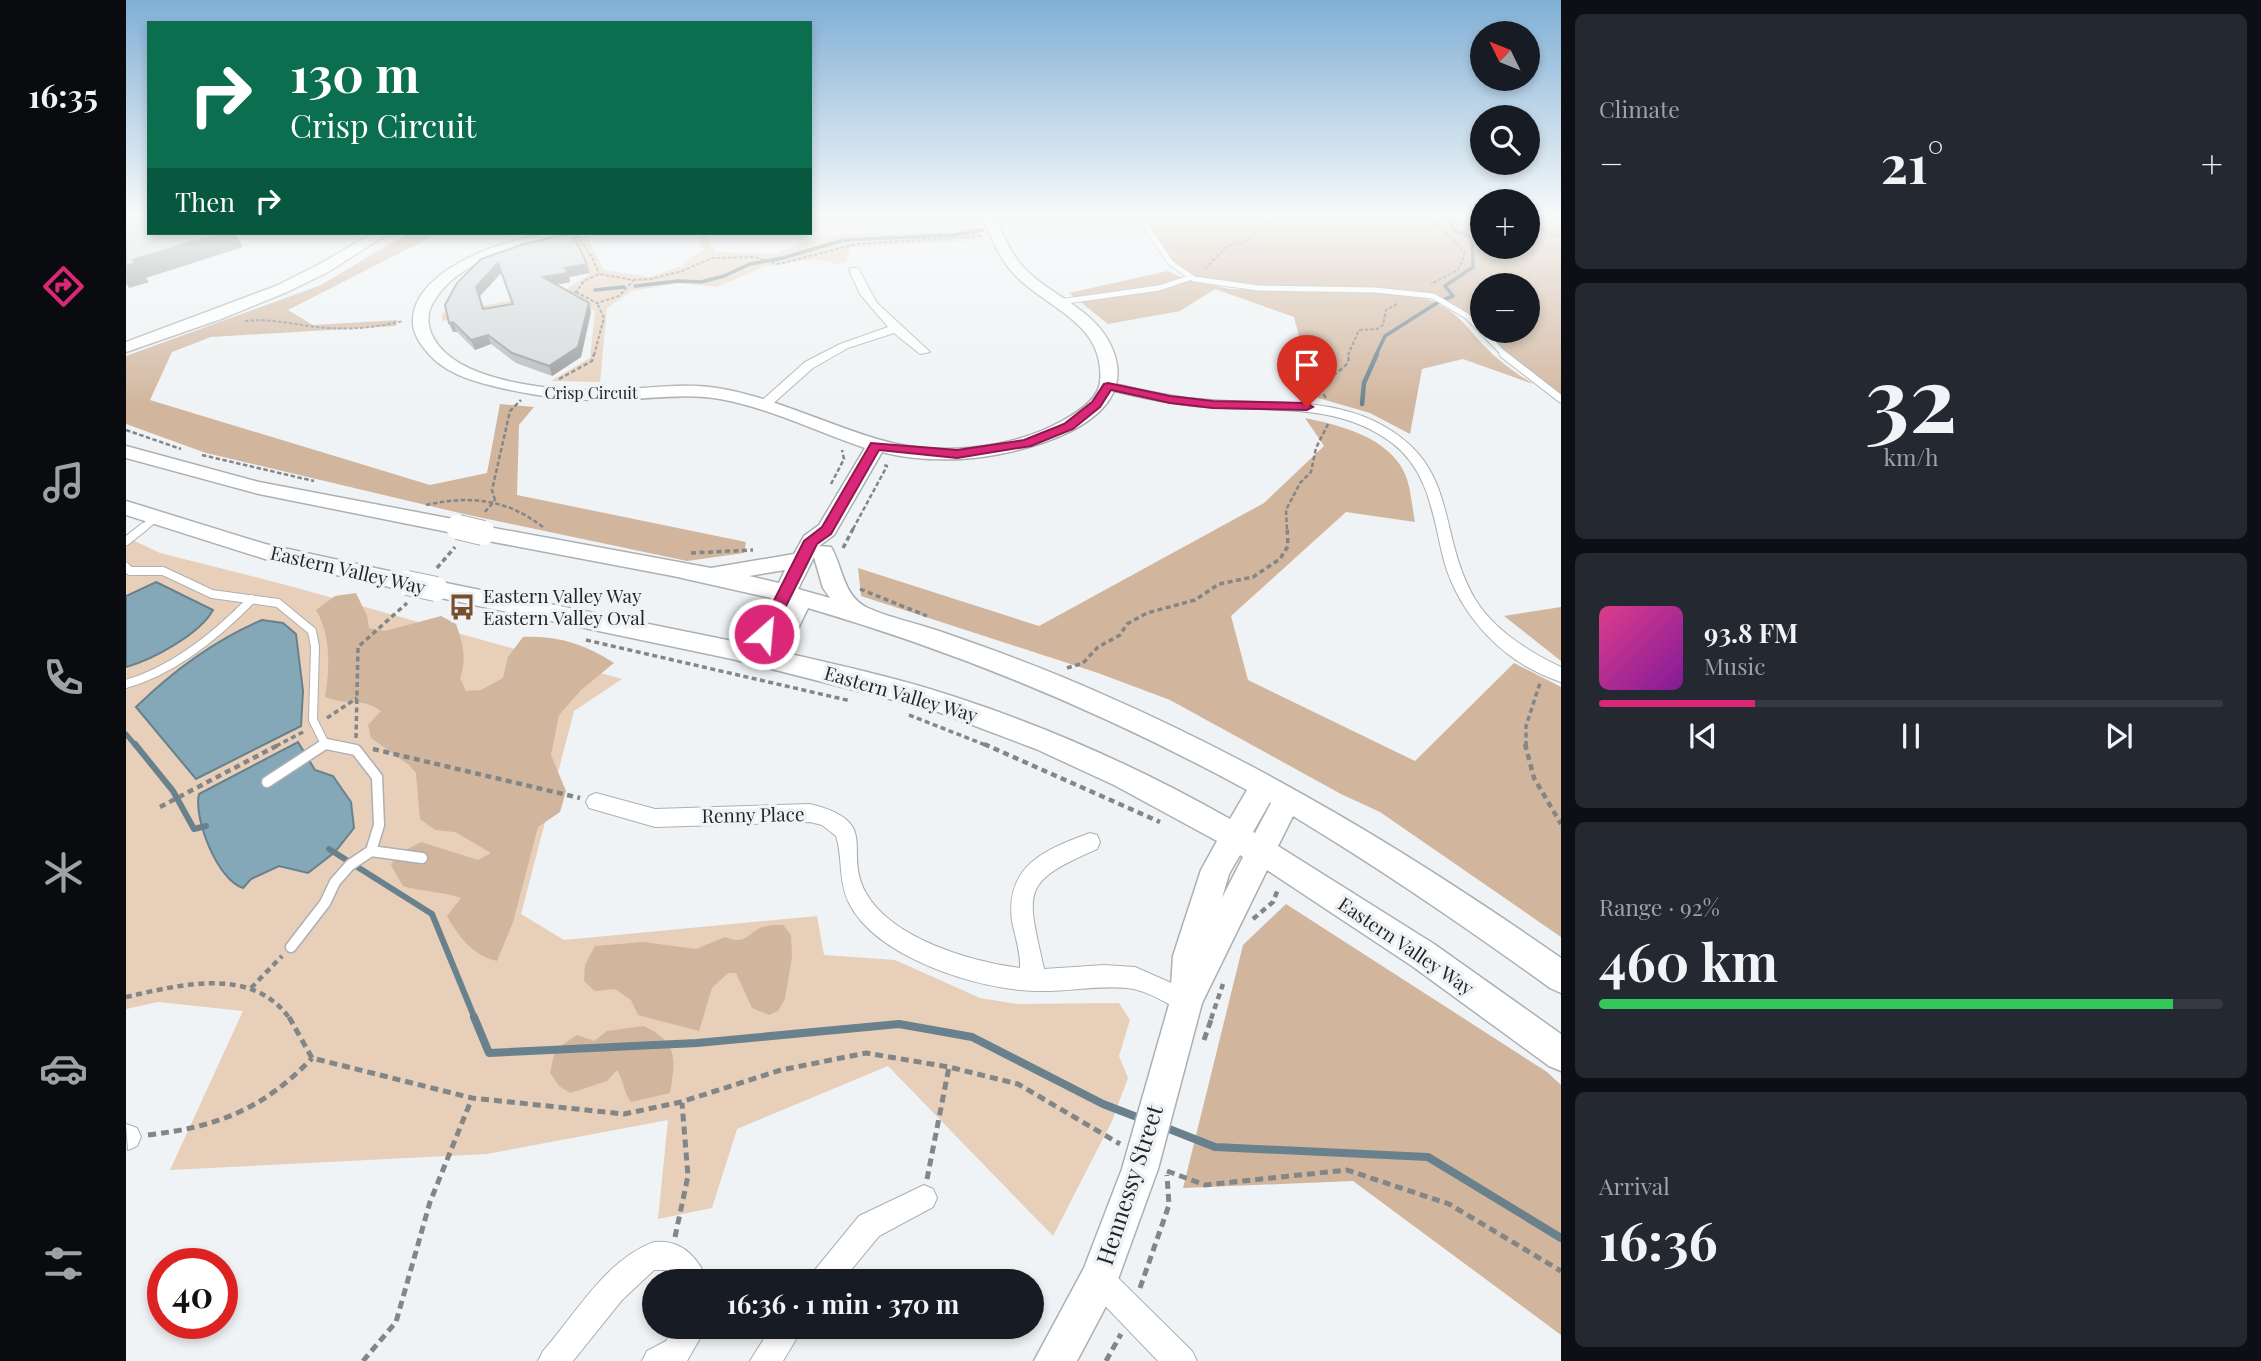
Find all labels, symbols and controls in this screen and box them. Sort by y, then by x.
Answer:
north arrow [1470,21,1540,91]
map controls [1470,21,1540,343]
text: 130 m [290,40,420,105]
icon: right [175,49,266,140]
text: 16:35 [28,73,98,116]
text: Climate [1599,93,1680,124]
text: Crisp Circuit [290,103,476,146]
button: search [1470,105,1540,175]
text: 21° [1881,128,1944,197]
text: − [1599,137,1624,188]
text: + [2201,137,2223,188]
icon: right [249,182,287,220]
text: Then [175,184,235,219]
button: + [1470,189,1540,259]
icon: directions [39,262,88,311]
button: − [1470,273,1540,343]
pin [1277,335,1337,407]
text: 32 [1865,335,1957,456]
icon: arrive [1288,346,1326,384]
street label: Crisp Circuit [544,382,638,403]
text: km/h [1883,441,1939,472]
icon: music [39,458,88,507]
street label: Eastern Valley Way [268,539,429,600]
place label: Eastern Valley Way Eastern Valley Oval [483,582,646,630]
bus stop icon: Eastern Valley Way Eastern Valley Oval [447,592,477,622]
position arrow [727,597,801,671]
text: 93.8 FM [1704,615,1798,650]
text: Music [1704,650,1765,681]
icon: phone [39,653,88,702]
street label: Eastern Valley Way [822,659,981,727]
icon: previous [1684,717,1722,755]
icon: pause [1892,717,1930,755]
icon: next [2100,717,2138,755]
street label: Renny Place [701,800,805,828]
icon: climate [39,848,88,897]
street label: Eastern Valley Way [1334,890,1480,1000]
text: Range · 92% [1599,891,1720,922]
text: 460 km [1599,926,1778,995]
icon: car [39,1044,88,1093]
street label: Hennessy Street [1088,1100,1169,1269]
text: Arrival [1599,1170,1670,1201]
text: 16:36 [1599,1205,1718,1274]
icon: filters [39,1239,88,1288]
speed limit sign: 40 [147,1248,238,1339]
text: 16:36 · 1 min · 370 m [727,1286,959,1321]

